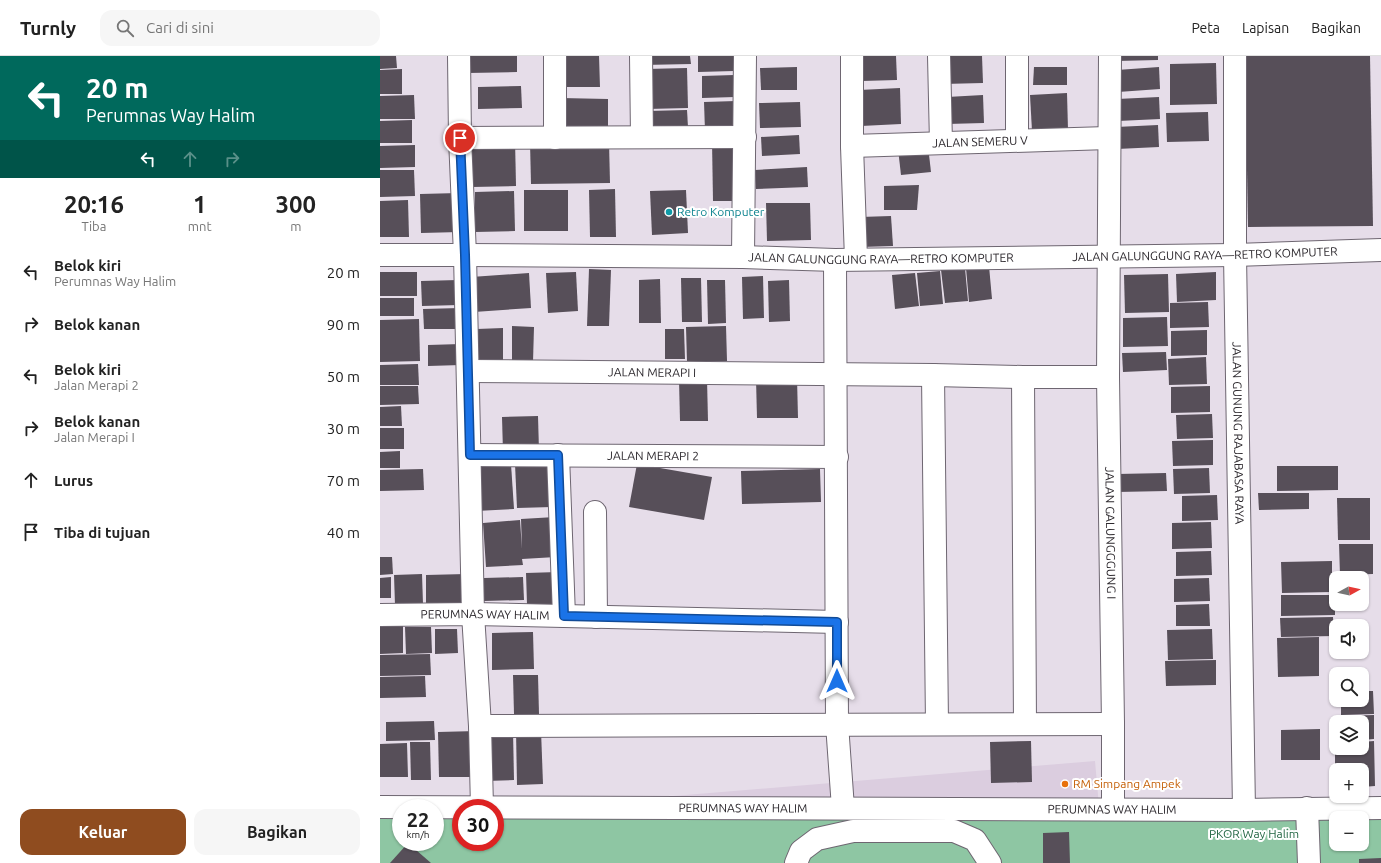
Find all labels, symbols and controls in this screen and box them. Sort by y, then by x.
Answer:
search box [100,10,380,46]
text: Turnly [20,17,76,39]
icon: search [114,17,136,39]
text: Cari di sini [146,19,214,36]
text: Peta [1192,20,1220,36]
text: Lapisan [1242,20,1289,36]
text: Bagikan [1311,20,1361,36]
icon: left [20,72,72,124]
text: 20 m [86,72,148,103]
text: Perumnas Way Halim [86,105,255,125]
pin [443,121,477,155]
icon: arrive [449,127,471,149]
street label: JALAN SEMERU V [932,134,1028,149]
icon: left [137,148,159,170]
icon: ahead [179,148,201,170]
icon: right [221,148,243,170]
text: 20:16 [64,191,124,218]
text: 1 [193,191,207,218]
text: 300 [276,191,316,218]
place label: Retro Komputer [677,205,765,218]
marker: Retro Komputer [664,207,674,217]
text: Tiba [81,219,106,233]
text: mnt [188,219,212,233]
text: m [290,219,301,233]
street label: JALAN GALUNGGUNG RAYA—RETRO KOMPUTER [1072,244,1338,263]
street label: JALAN GALUNGGUNG RAYA—RETRO KOMPUTER [748,250,1014,266]
text: Belok kiri [54,257,121,274]
icon: left [20,261,42,283]
text: 20 m [327,264,360,281]
text: Perumnas Way Halim [54,274,176,288]
icon: right [20,313,42,335]
text: Belok kanan [54,316,140,333]
text: 90 m [327,316,360,333]
street label: JALAN GUNUNG RAJABASA RAYA [1230,342,1246,524]
text: Belok kiri [54,361,121,378]
icon: left [20,365,42,387]
street label: JALAN MERAPI I [608,365,696,379]
text: 50 m [327,368,360,385]
text: Jalan Merapi 2 [54,378,139,392]
text: Belok kanan [54,413,140,430]
icon: right [20,417,42,439]
text: 30 m [327,420,360,437]
text: Jalan Merapi I [54,430,135,444]
street label: JALAN MERAPI 2 [607,449,699,462]
street label: JALAN GALUNGGGUNG I [1103,467,1118,599]
icon: ahead [20,469,42,491]
text: Lurus [54,472,93,489]
text: 70 m [327,472,360,489]
icon: arrive [20,521,42,543]
text: Tiba di tujuan [54,524,150,541]
text: 40 m [327,524,360,541]
north arrow [1329,571,1369,611]
map controls [1329,571,1369,851]
street label: PERUMNAS WAY HALIM [420,607,550,622]
button: sound [1329,619,1369,659]
position arrow [816,660,858,702]
button: search [1329,667,1369,707]
button: layers [1329,715,1369,755]
button: + [1329,763,1369,803]
place label: RM Simpang Ampek [1073,777,1181,790]
marker: RM Simpang Ampek [1060,779,1070,789]
speed limit sign: 30 [452,799,504,851]
street label: PERUMNAS WAY HALIM [678,801,808,814]
street label: PERUMNAS WAY HALIM [1047,802,1177,816]
text: 22 [407,808,429,831]
button: Keluar [20,809,186,855]
button: Bagikan [194,809,360,855]
button: − [1329,811,1369,851]
park label: PKOR Way Halim [1209,827,1299,840]
text: km/h [406,829,430,840]

